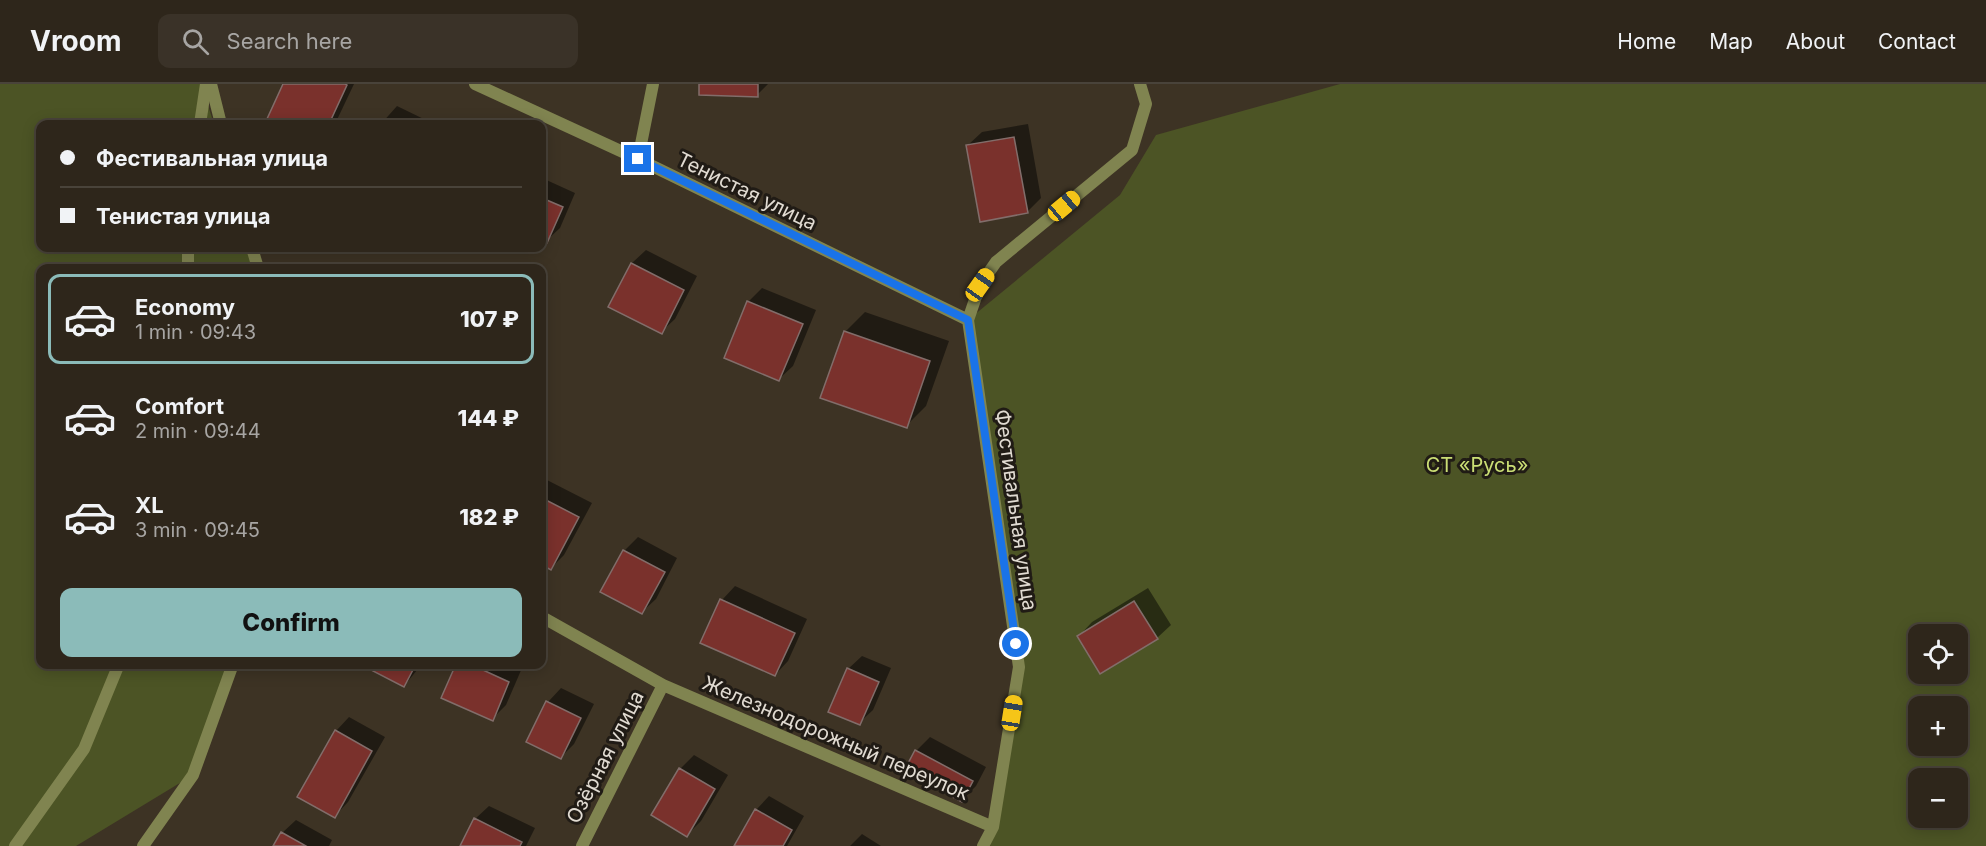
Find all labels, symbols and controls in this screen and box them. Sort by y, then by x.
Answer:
search box [158,14,578,68]
text: Vroom [30,24,122,58]
icon: search [179,25,212,58]
text: Search here [227,28,352,54]
text: Home [1617,29,1676,54]
text: Map [1709,29,1753,54]
text: About [1786,29,1845,54]
text: Contact [1878,29,1956,54]
text: Фестивальная улица [96,145,328,171]
route end [624,145,651,172]
street label: Тенистая улица [673,147,821,235]
car [1044,188,1084,224]
text: Тенистая улица [96,203,271,229]
car [962,265,998,305]
icon: car [63,292,117,346]
text: Economy [135,294,235,320]
text: 107 ₽ [460,306,519,332]
text: 1 min · 09:43 [135,320,256,344]
icon: car [63,391,117,445]
text: Comfort [135,393,224,419]
text: 144 ₽ [458,405,519,431]
street label: Фестивальная улица [990,408,1042,612]
text: 2 min · 09:44 [135,419,261,443]
park label: СТ «Русь» [1426,453,1528,477]
icon: car [63,490,117,544]
text: XL [135,492,164,518]
text: 182 ₽ [459,504,519,530]
text: 3 min · 09:45 [135,518,260,542]
button: Confirm [60,588,522,657]
map controls [1908,624,1968,828]
button: locate [1908,624,1968,684]
route start [1002,630,1029,657]
street label: Железнодорожный переулок [699,671,973,805]
street label: Озёрная улица [561,687,649,827]
car [1000,694,1024,732]
button: + [1908,696,1968,756]
button: − [1908,768,1968,828]

